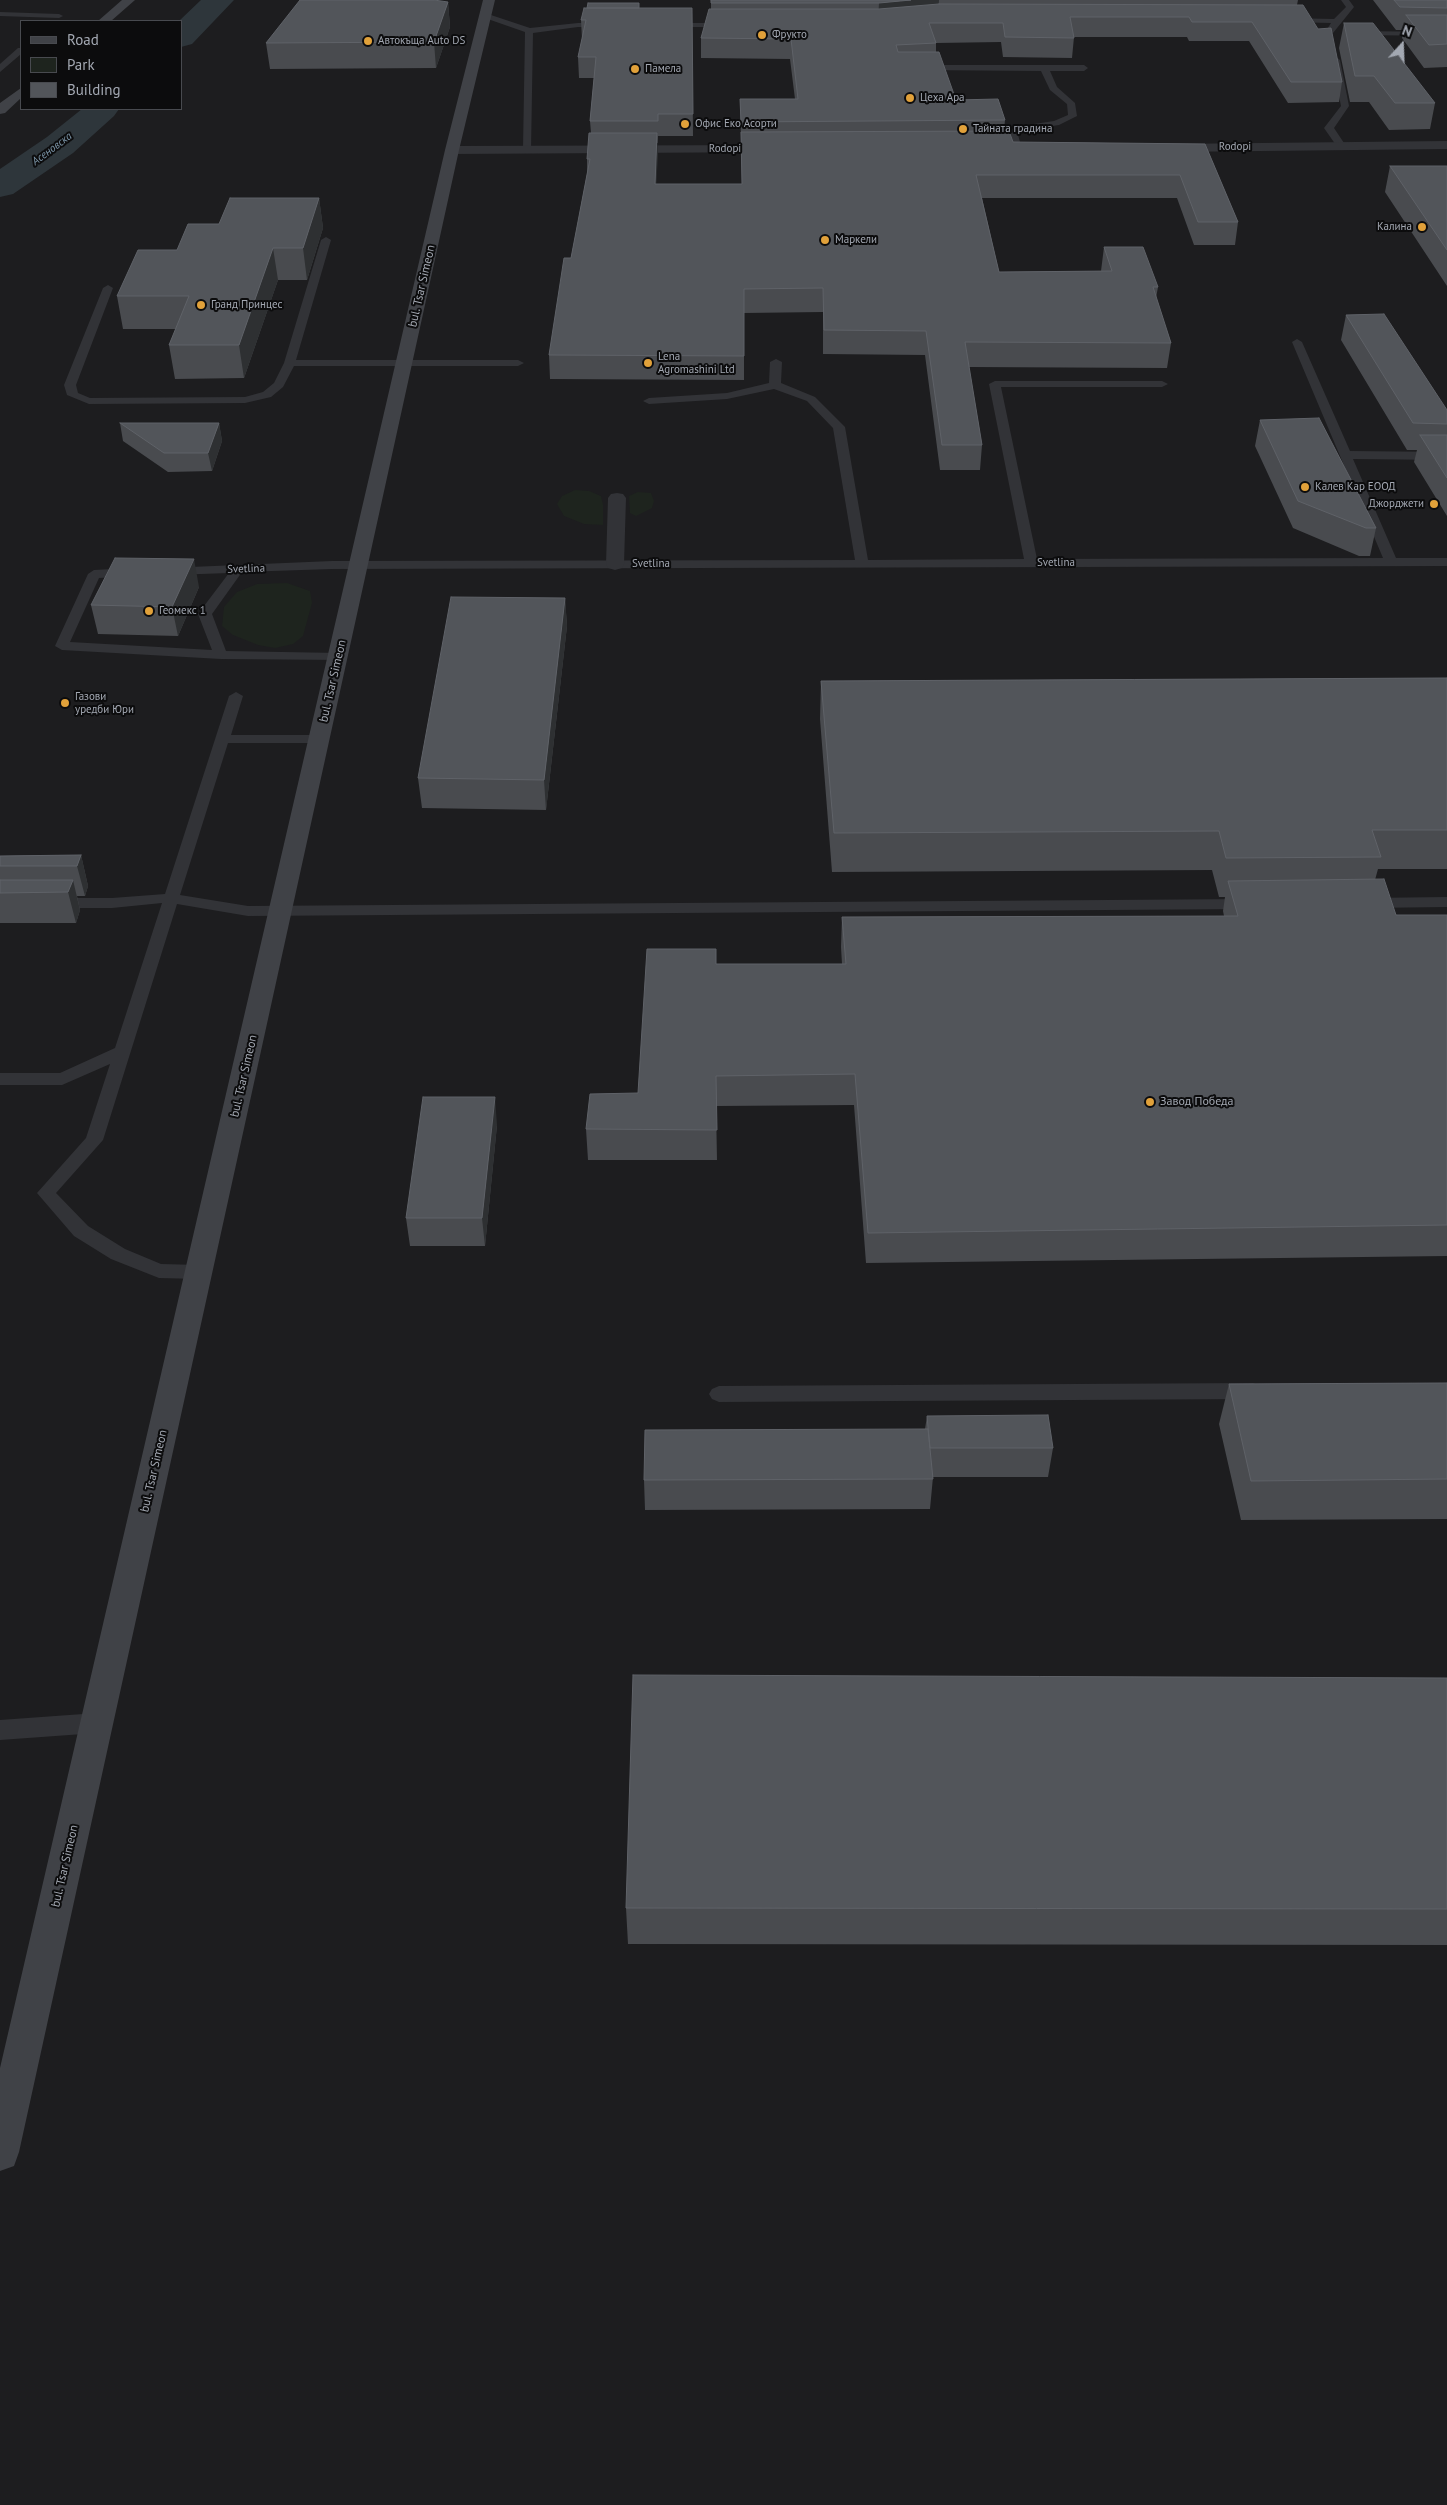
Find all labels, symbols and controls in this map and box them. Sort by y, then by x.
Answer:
legend [20,20,182,110]
north arrow [1377,20,1427,70]
text: N [1400,21,1415,41]
place label: Фрукто [772,28,807,42]
marker: Фрукто [756,29,768,41]
text: Road [67,30,99,49]
place label: Автокъща Auto DS [378,34,465,48]
marker: Автокъща Auto DS [362,35,374,47]
text: Park [67,55,95,74]
place label: Памела [645,62,681,76]
marker: Памела [629,63,641,75]
text: Building [67,80,121,99]
place label: Цеха Ара [920,91,965,105]
marker: Цеха Ара [904,92,916,104]
place label: Офис Еко Асорти [695,117,777,131]
marker: Офис Еко Асорти [679,118,691,130]
place label: Тайната градина [973,122,1052,136]
marker: Тайната градина [957,123,969,135]
water label: Асеновска [29,130,75,168]
street label: Rodopi [1219,140,1251,154]
street label: Rodopi [709,142,741,156]
place label: Калина [1377,220,1412,234]
marker: Калина [1416,221,1428,233]
place label: Маркели [835,233,877,247]
marker: Маркели [819,234,831,246]
street label: bul. Tsar Simeon [406,243,438,329]
place label: Гранд Принцес [211,298,282,312]
marker: Гранд Принцес [195,299,207,311]
place label: Lena Agromashini Ltd [658,350,735,376]
marker: Lena Agromashini Ltd [642,357,654,369]
place label: Калев Кар ЕООД [1315,480,1396,494]
marker: Калев Кар ЕООД [1299,481,1311,493]
place label: Джорджети [1369,497,1424,511]
marker: Джорджети [1428,498,1440,510]
street label: Svetlina [1037,556,1075,570]
street label: Svetlina [632,557,670,571]
street label: Svetlina [227,562,265,576]
place label: Геомекс 1 [159,604,206,618]
marker: Геомекс 1 [143,605,155,617]
street label: bul. Tsar Simeon [317,638,349,724]
place label: Газови уредби Юри [75,690,134,716]
marker: Газови уредби Юри [59,697,71,709]
street label: bul. Tsar Simeon [228,1033,260,1119]
place label: Завод Победа [1160,1095,1234,1109]
marker: Завод Победа [1144,1096,1156,1108]
street label: bul. Tsar Simeon [138,1428,170,1514]
street label: bul. Tsar Simeon [49,1823,81,1909]

